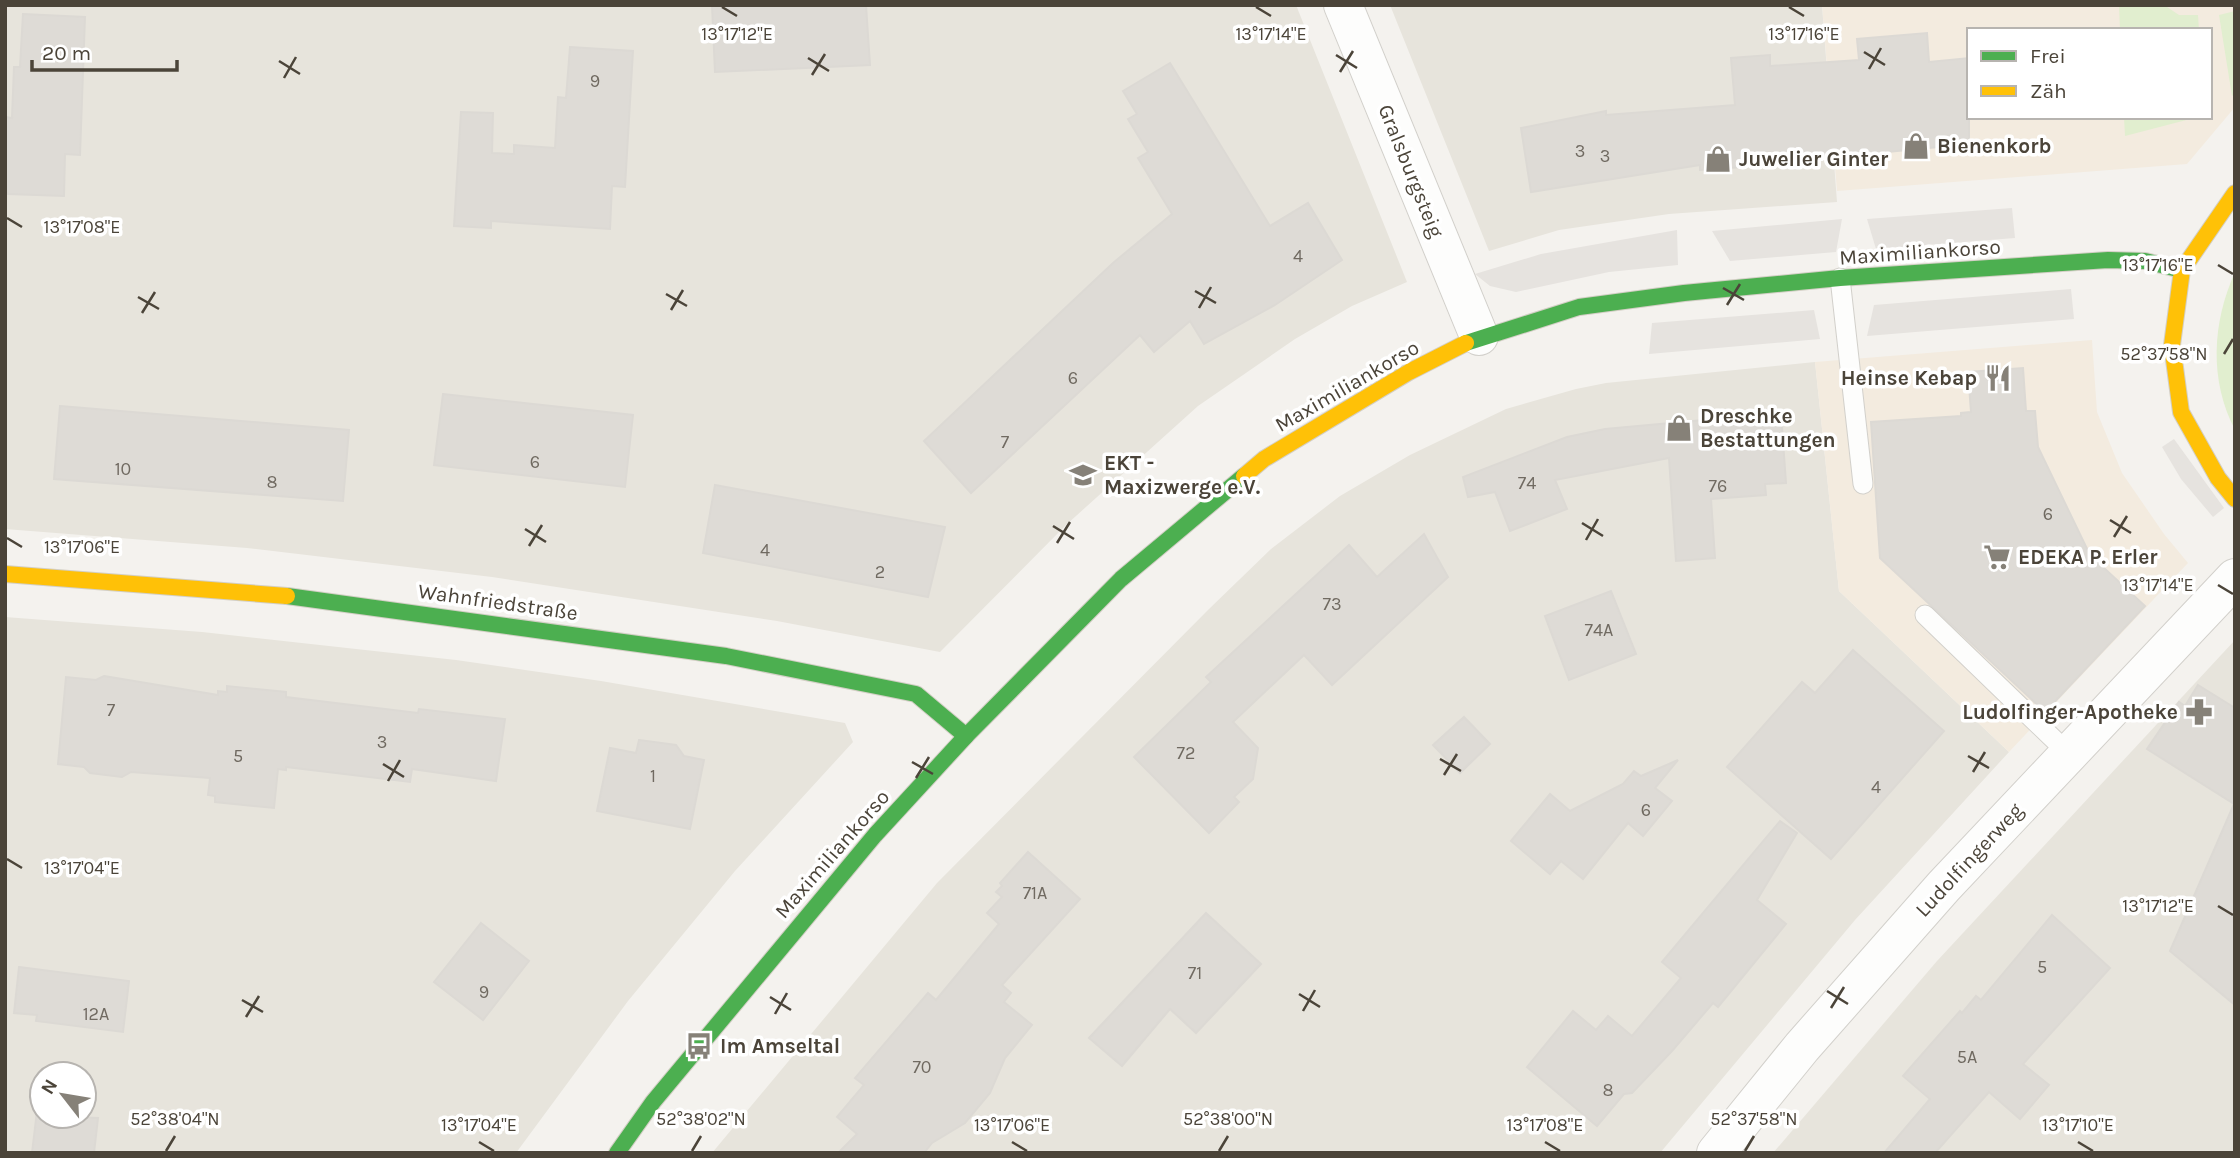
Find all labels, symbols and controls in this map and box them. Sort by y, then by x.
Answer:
text: 13°17'12"E [701,23,773,45]
text: 13°17'14"E [1235,23,1307,45]
text: 13°17'16"E [1768,23,1840,45]
scale bar [32,28,177,72]
legend [1967,28,2212,119]
text: 20 m [42,41,91,65]
text: Frei [2030,44,2066,68]
house number: 9 [590,70,600,92]
text: Zäh [2030,79,2067,103]
street label: Gralsburgsteig [1373,101,1449,241]
shop icon: Bienenkorb [1901,131,1931,161]
place label: Bienenkorb [1937,134,2051,158]
house number: 3 [1575,140,1585,162]
shop icon: Juwelier Ginter [1703,144,1733,174]
house number: 3 [1600,145,1610,167]
place label: Juwelier Ginter [1739,147,1889,171]
text: 13°17'08"E [44,216,120,238]
street label: Maximiliankorso [1838,234,2002,270]
house number: 4 [1293,245,1303,267]
text: 13°17'16"E [2122,254,2194,276]
street label: Maximiliankorso [1271,335,1423,437]
text: 52°37'58"N [2120,343,2208,365]
restaurant icon: Heinse Kebap [1983,363,2013,393]
place label: Heinse Kebap [1841,366,1977,390]
house number: 6 [1068,367,1078,389]
place label: Dreschke Bestattungen [1700,404,1836,452]
shop icon: Dreschke Bestattungen [1664,413,1694,443]
house number: 7 [1001,431,1010,453]
house number: 6 [530,451,540,473]
place label: EKT - Maxizwerge e.V. [1104,451,1260,499]
house number: 10 [115,458,131,480]
school or university icon: EKT - Maxizwerge e.V. [1068,460,1098,490]
house number: 8 [266,471,278,493]
house number: 74 [1518,472,1536,494]
house number: 76 [1709,475,1727,497]
house number: 6 [2043,503,2053,525]
text: 13°17'06"E [44,536,120,558]
house number: 4 [760,539,770,561]
supermarket icon: EDEKA P. Erler [1982,542,2012,572]
place label: EDEKA P. Erler [2018,545,2158,569]
house number: 2 [875,561,885,583]
text: 13°17'14"E [2122,574,2194,596]
street label: Wahnfriedstraße [417,579,579,625]
house number: 73 [1322,593,1342,615]
house number: 74A [1585,619,1613,641]
pharmacy icon: Ludolfinger-Apotheke [2184,697,2214,727]
house number: 7 [107,699,116,721]
place label: Ludolfinger-Apotheke [1962,700,2178,724]
house number: 3 [377,731,387,753]
house number: 72 [1177,742,1195,764]
house number: 5 [233,745,243,767]
house number: 1 [650,765,656,787]
house number: 4 [1871,776,1881,798]
street label: Maximiliankorso [770,785,894,923]
street label: Ludolfingerweg [1910,798,2028,922]
house number: 6 [1641,799,1651,821]
text: 13°17'04"E [44,857,120,879]
house number: 71A [1023,882,1047,904]
text: 13°17'12"E [2122,895,2194,917]
house number: 5 [2037,956,2047,978]
house number: 71 [1188,962,1202,984]
house number: 9 [479,981,489,1003]
house number: 12A [83,1003,109,1025]
bus stop icon: Im Amseltal [684,1031,714,1061]
place label: Im Amseltal [720,1034,840,1058]
house number: 5A [1957,1046,1977,1068]
house number: 70 [912,1056,932,1078]
north arrow [28,1060,98,1130]
text: N [36,1075,62,1098]
house number: 8 [1602,1079,1614,1101]
text: 52°38'04"N [130,1108,220,1130]
text: 52°38'02"N [656,1108,746,1130]
text: 52°38'00"N [1183,1108,1273,1130]
text: 52°37'58"N [1710,1108,1798,1130]
text: 13°17'04"E [441,1114,517,1136]
text: 13°17'06"E [974,1114,1050,1136]
text: 13°17'08"E [1507,1114,1583,1136]
text: 13°17'10"E [2042,1114,2114,1136]

